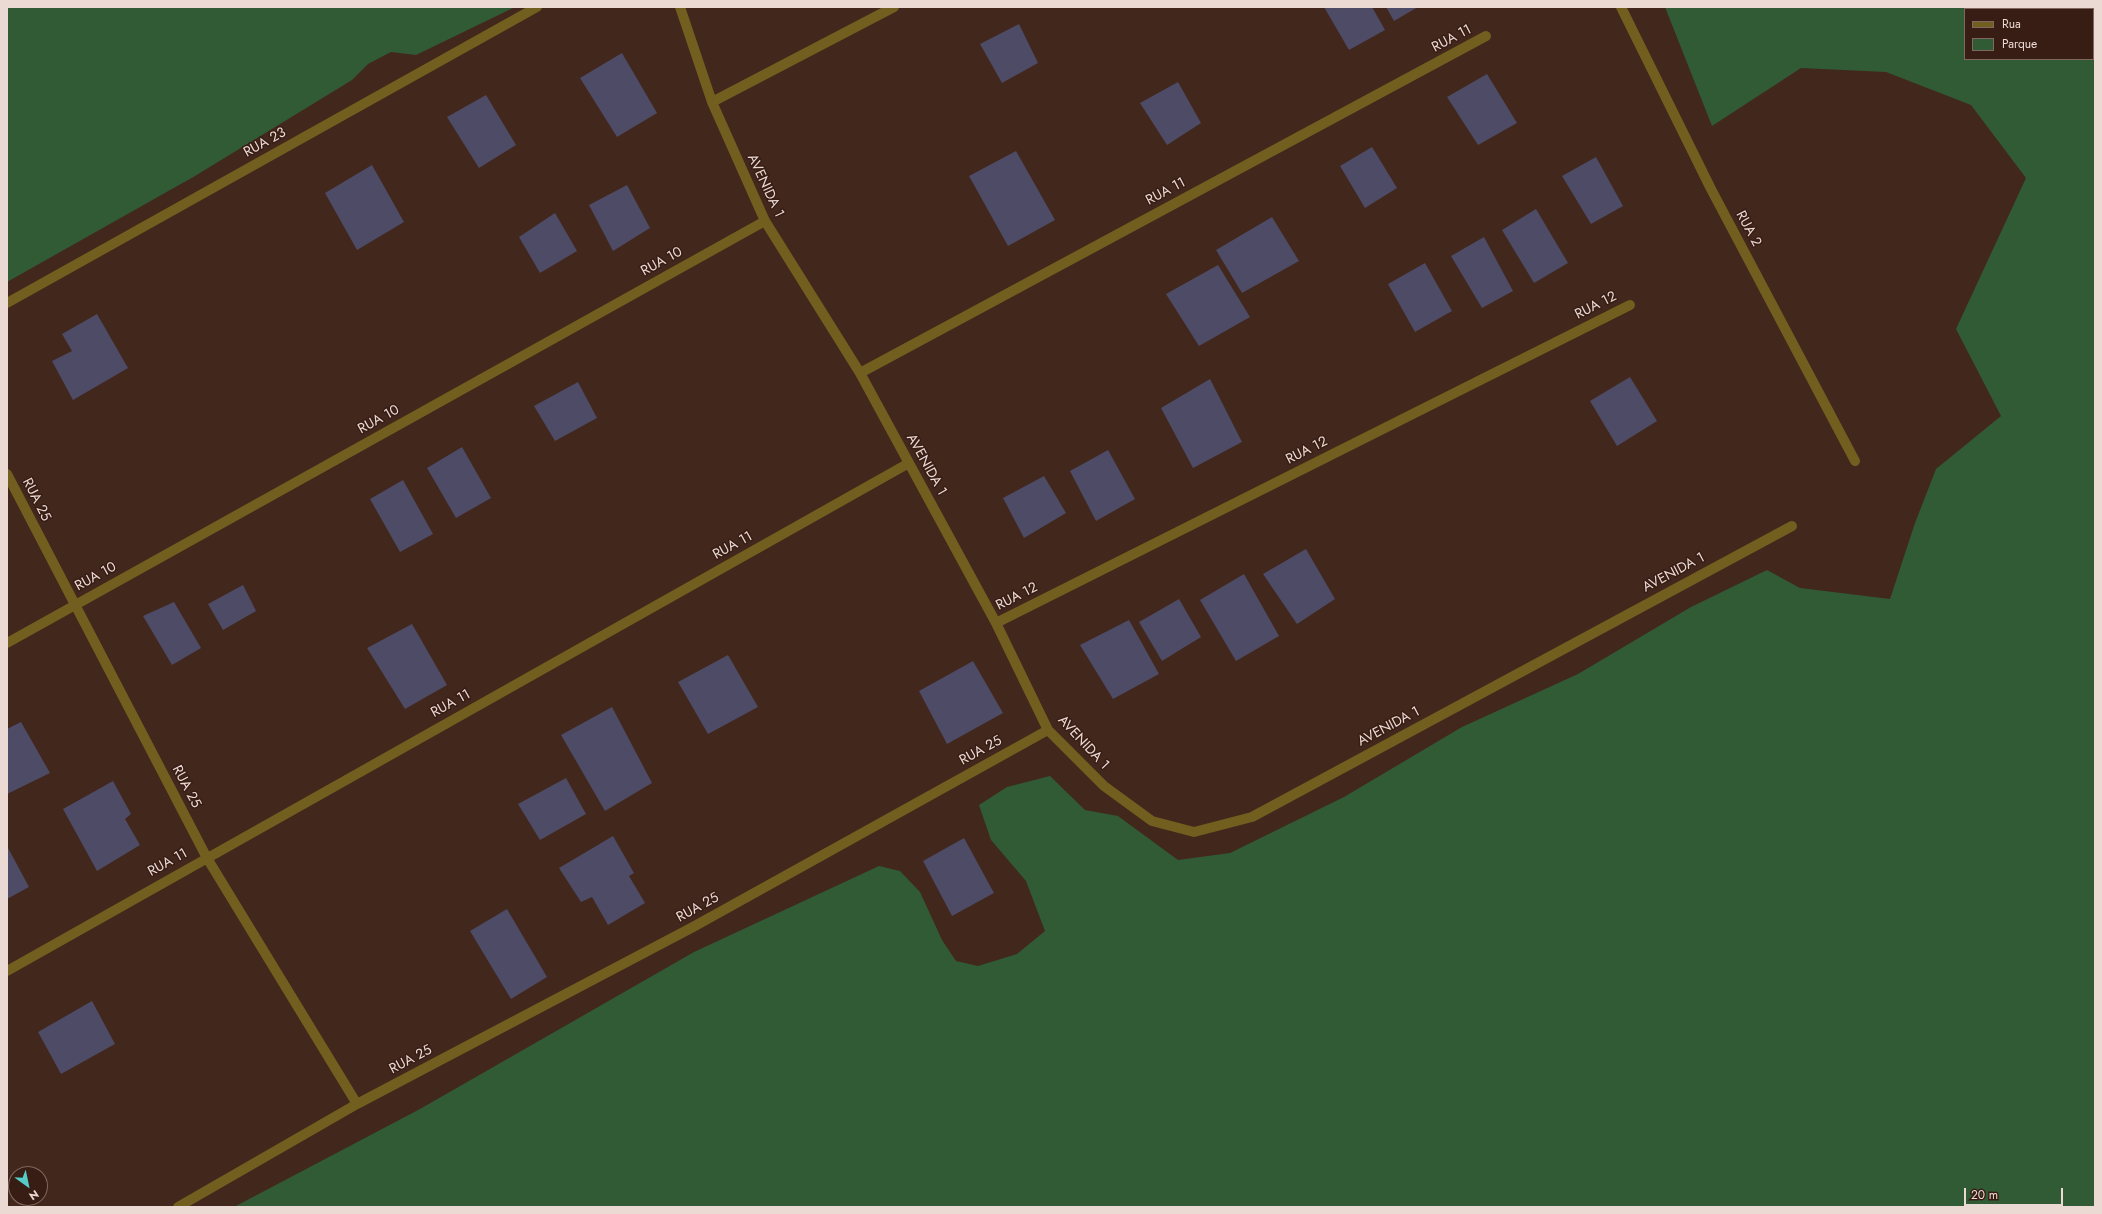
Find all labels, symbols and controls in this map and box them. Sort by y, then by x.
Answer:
legend [1964,8,2094,60]
text: Rua [2002,15,2021,33]
street label: RUA 11 [1429,22,1475,56]
text: Parque [2002,35,2037,53]
street label: RUA 23 [241,125,289,161]
street label: AVENIDA 1 [743,152,787,220]
street label: RUA 11 [1143,175,1189,209]
street label: RUA 2 [1732,208,1764,250]
street label: RUA 10 [638,244,686,280]
street label: RUA 12 [1572,288,1620,324]
street label: RUA 10 [355,402,403,438]
street label: AVENIDA 1 [902,431,950,499]
street label: RUA 12 [1283,433,1331,469]
street label: RUA 25 [18,476,54,524]
street label: RUA 11 [710,528,756,564]
street label: AVENIDA 1 [1640,550,1708,596]
street label: RUA 10 [72,559,120,595]
street label: RUA 12 [993,579,1041,615]
street label: RUA 11 [428,686,474,722]
street label: AVENIDA 1 [1355,704,1423,750]
street label: AVENIDA 1 [1054,712,1112,774]
street label: RUA 25 [957,733,1005,769]
street label: RUA 25 [168,763,204,811]
street label: RUA 11 [145,845,191,881]
street label: RUA 25 [674,890,722,926]
street label: RUA 25 [387,1042,435,1078]
north arrow [8,1166,48,1206]
scale bar [1966,1180,2065,1206]
text: N [26,1186,42,1204]
text: 20 m [1971,1186,1998,1204]

